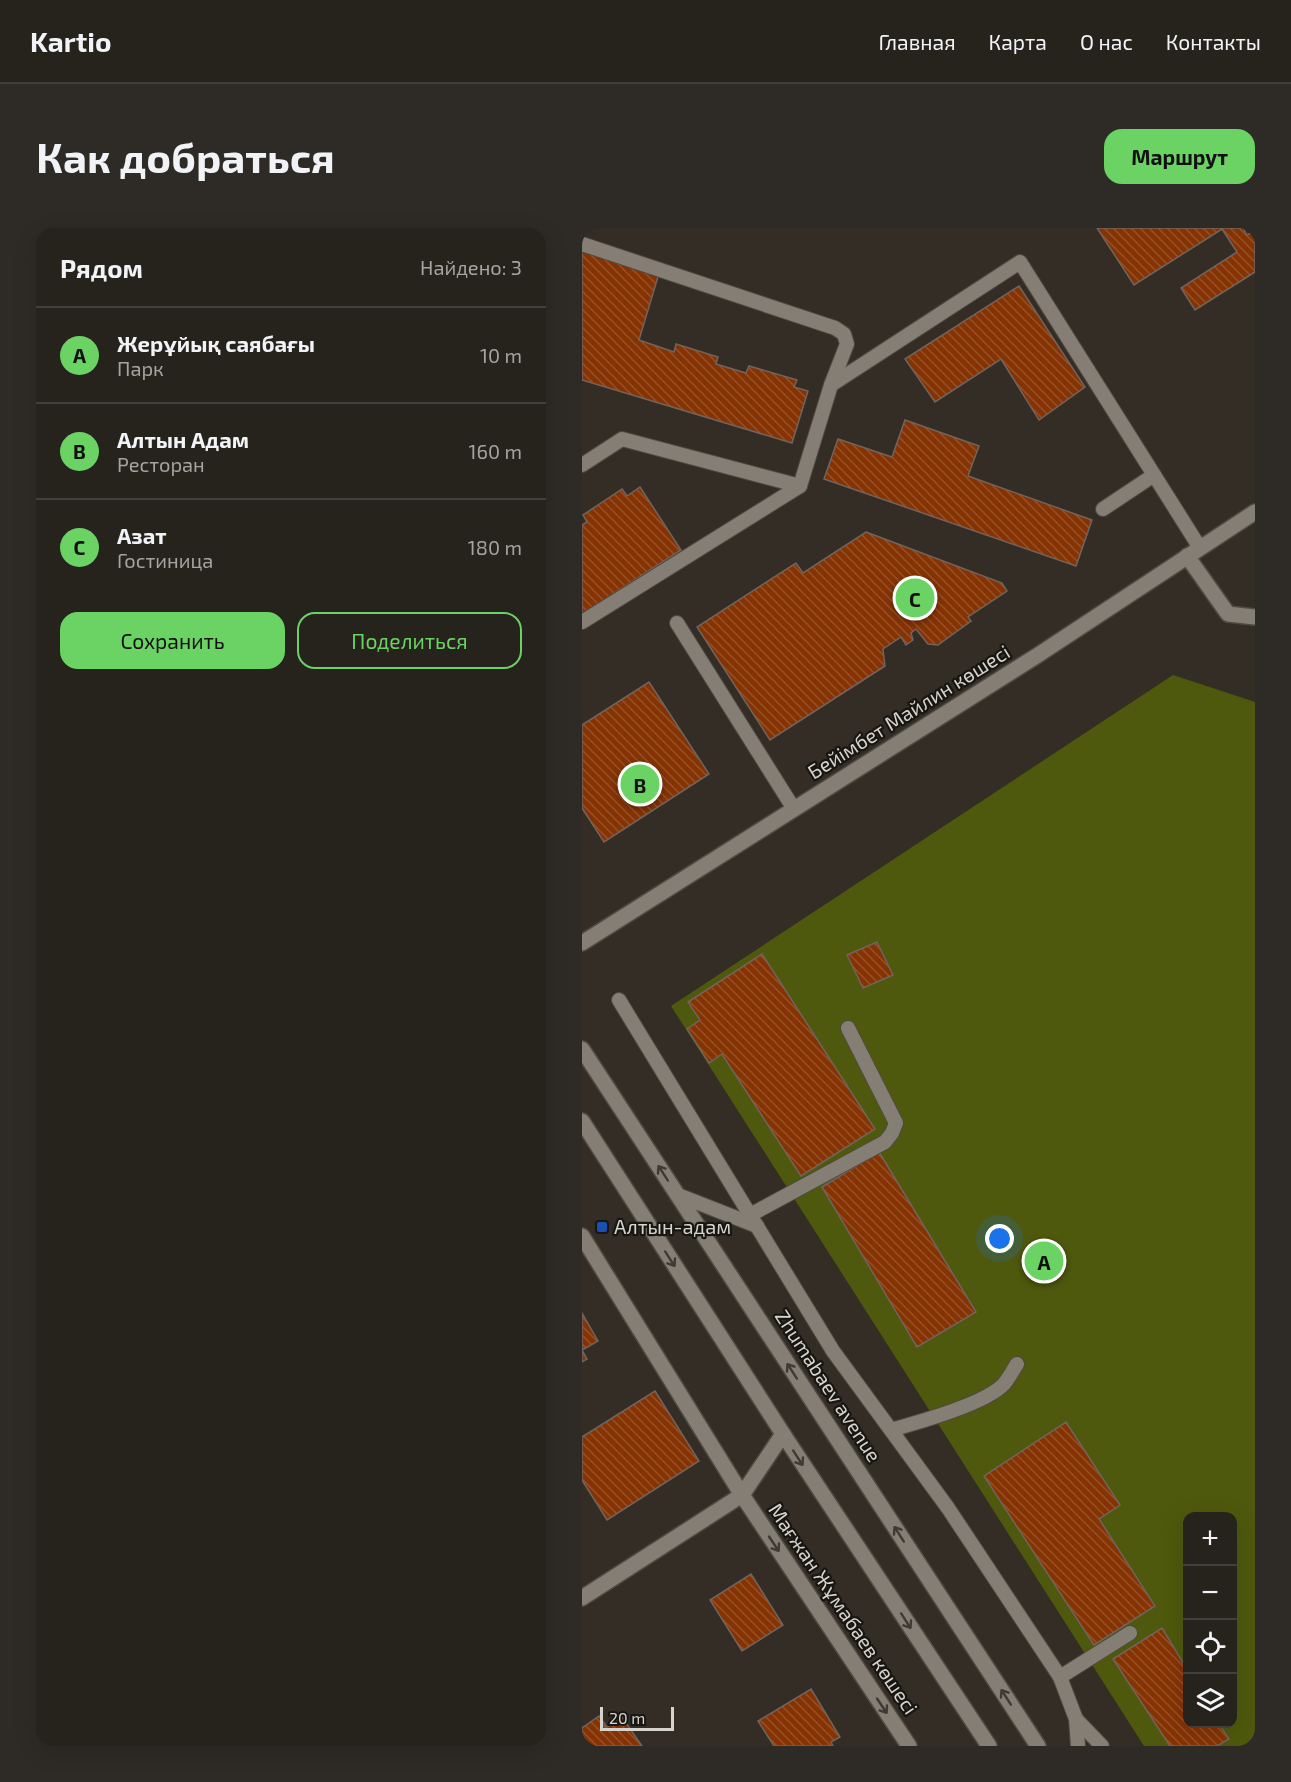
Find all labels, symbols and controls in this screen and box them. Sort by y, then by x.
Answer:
text: Kartio [30,24,111,58]
text: Главная [879,29,956,54]
text: Карта [989,29,1047,54]
text: О нас [1080,29,1133,54]
text: Контакты [1166,29,1261,54]
button: Маршрут [1104,129,1255,184]
text: Как добраться [36,131,335,181]
text: Рядом [60,252,143,283]
text: Найдено: 3 [420,255,522,279]
text: Жерұйық саябағы [117,330,315,356]
text: A [73,343,86,367]
text: 10 m [480,343,522,367]
text: Парк [117,356,164,380]
text: Алтын Адам [117,426,249,452]
text: B [73,439,86,463]
text: 160 m [469,439,522,463]
text: Ресторан [117,452,205,476]
text: Азат [117,522,167,548]
text: C [74,535,85,559]
text: 180 m [468,535,522,559]
text: Гостиница [117,548,213,572]
pin: C [896,576,934,620]
button: Сохранить [60,612,285,669]
button: Поделиться [297,612,522,669]
street label: Бейімбет Майлин көшесі [803,639,1014,783]
pin: B [620,762,660,806]
one-way arrow [656,1164,669,1181]
place label: Алтын-адам [614,1214,731,1238]
marker: Алтын-адам [595,1220,609,1234]
your location [985,1224,1014,1253]
pin: A [1024,1238,1064,1284]
one-way arrow [665,1250,677,1267]
street label: Zhumabaev avenue [771,1305,887,1466]
one-way arrow [786,1363,798,1380]
one-way arrow [793,1449,805,1466]
street label: Мағжан Жұмабаев көшесі [764,1498,923,1718]
map controls [1183,1512,1237,1728]
button: + [1183,1512,1237,1566]
one-way arrow [893,1526,905,1543]
one-way arrow [768,1535,780,1551]
button: − [1183,1566,1237,1620]
one-way arrow [900,1612,912,1628]
button: locate [1183,1620,1237,1674]
button: layers [1183,1674,1237,1728]
one-way arrow [1000,1689,1012,1706]
one-way arrow [877,1697,889,1714]
scale bar [600,1704,674,1732]
text: 20 m [609,1708,645,1727]

